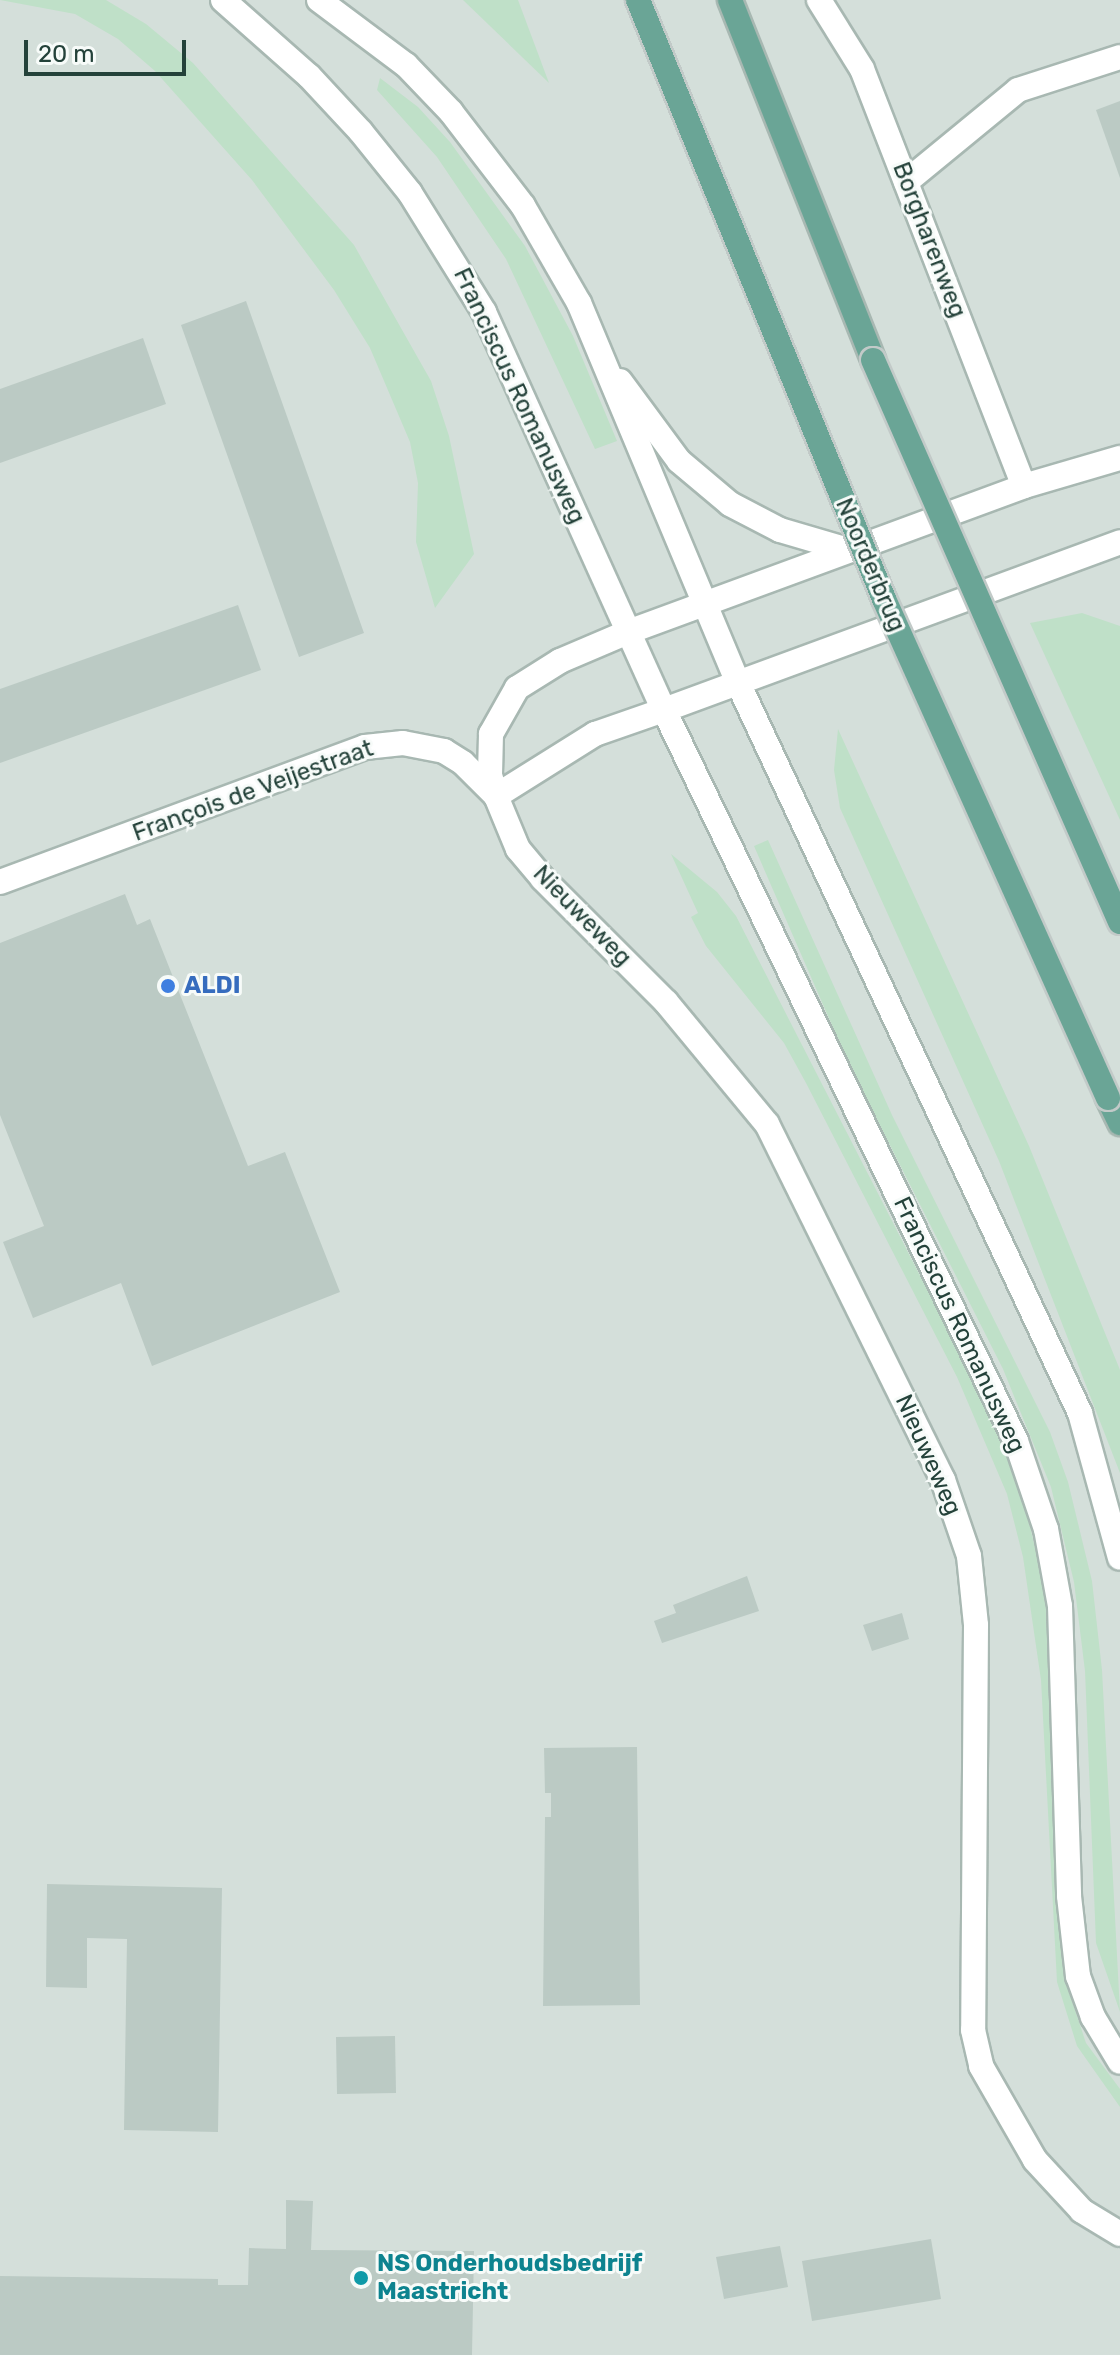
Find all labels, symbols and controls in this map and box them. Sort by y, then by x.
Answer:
scale bar [28,24,190,74]
text: 20 m [38,40,95,68]
street label: Borgharenweg [886,158,972,322]
street label: Franciscus Romanusweg [447,263,591,529]
street label: Noorderbrug [829,494,911,636]
street label: François de Veijestraat [128,734,378,848]
street label: Nieuweweg [527,860,637,972]
place label: ALDI [184,972,240,1000]
marker: ALDI [159,977,177,995]
street label: Franciscus Romanusweg [887,1192,1031,1458]
street label: Nieuweweg [889,1390,967,1520]
place label: NS Onderhoudsbedrijf Maastricht [377,2250,642,2306]
marker: NS Onderhoudsbedrijf Maastricht [352,2269,370,2287]

